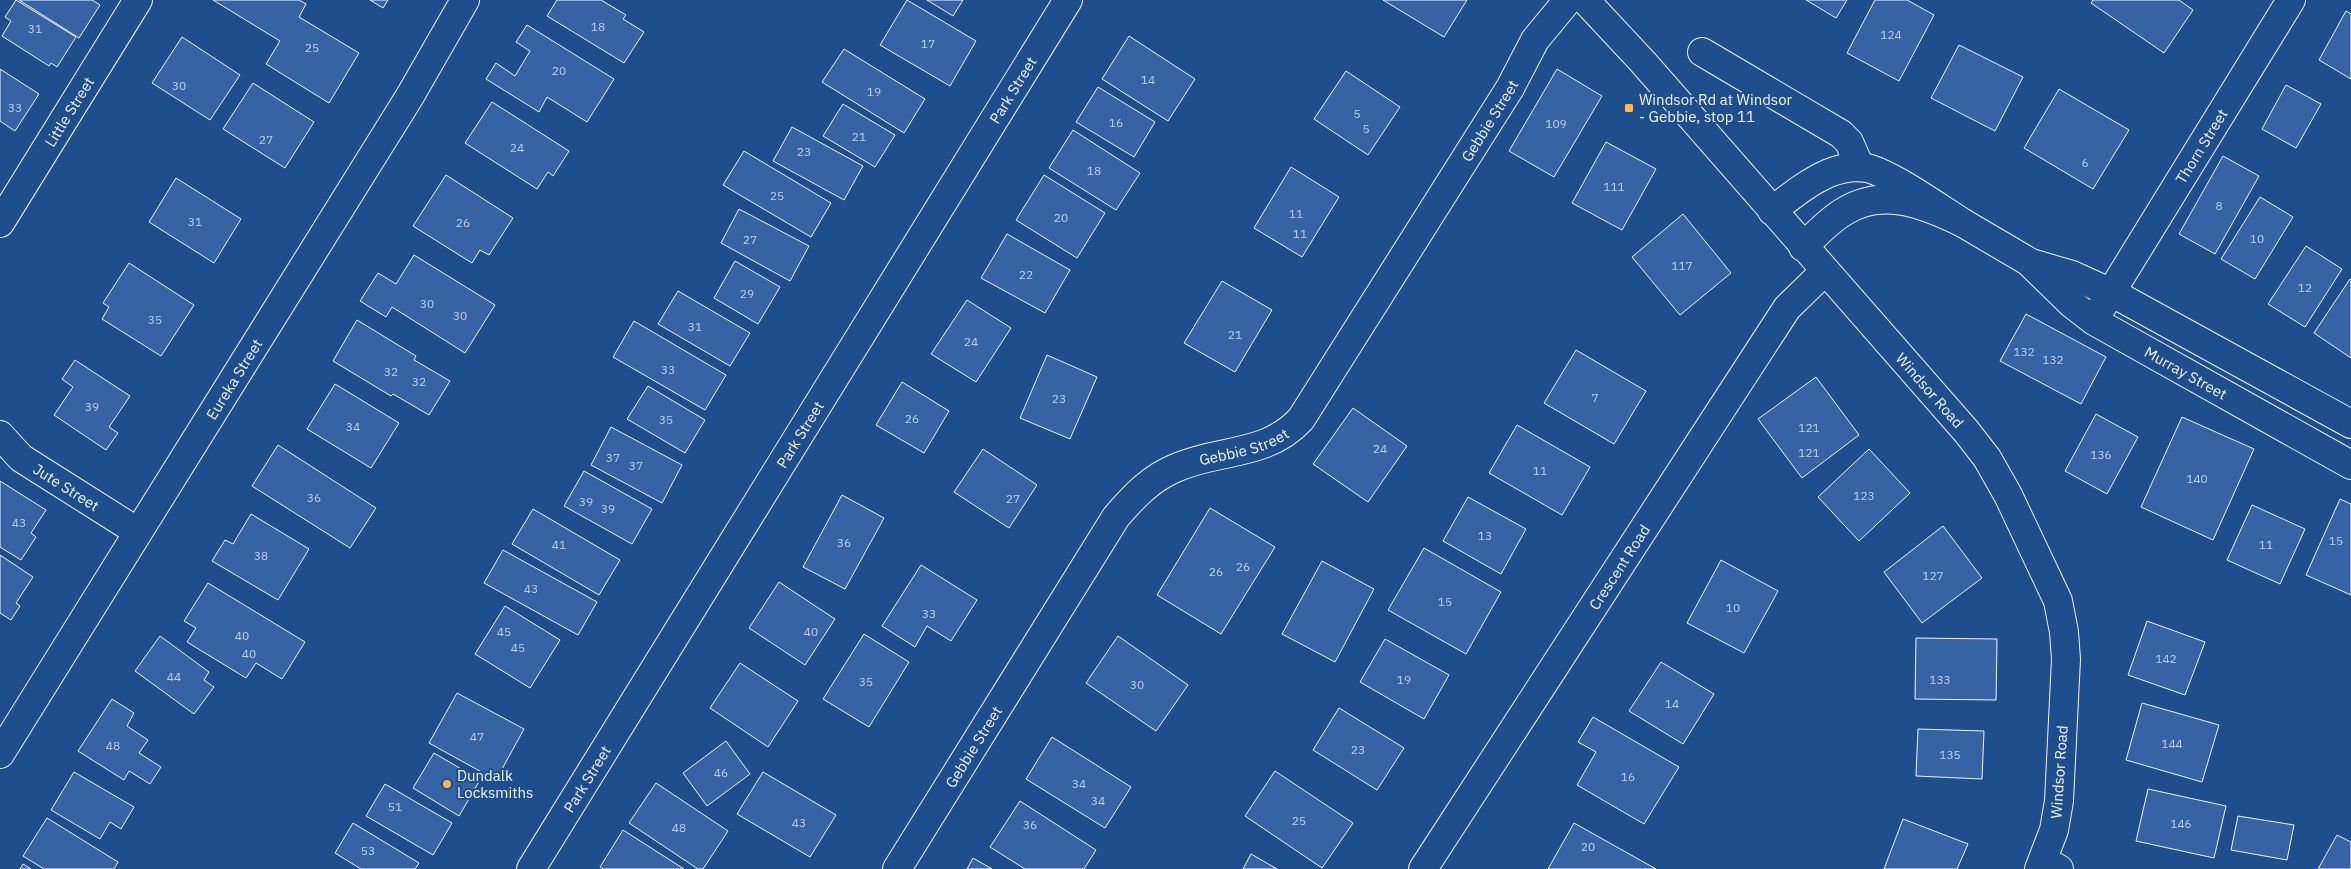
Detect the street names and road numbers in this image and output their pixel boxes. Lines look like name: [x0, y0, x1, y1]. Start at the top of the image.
street label: Park Street: [985, 53, 1040, 127]
street label: Little Street: [40, 73, 98, 150]
street label: Gebbie Street: [1457, 77, 1522, 165]
street label: Thorn Street: [2171, 105, 2231, 187]
street label: Eureka Street: [201, 335, 266, 423]
street label: Murray Street: [2141, 342, 2231, 403]
street label: Windsor Road: [1892, 349, 1968, 432]
street label: Park Street: [772, 397, 827, 471]
street label: Gebbie Street: [1197, 424, 1292, 469]
street label: Jute Street: [30, 459, 103, 515]
street label: Crescent Road: [1584, 521, 1654, 613]
street label: Gebbie Street: [940, 702, 1006, 791]
street label: Windsor Road: [2046, 725, 2072, 819]
street label: Park Street: [559, 742, 615, 816]

